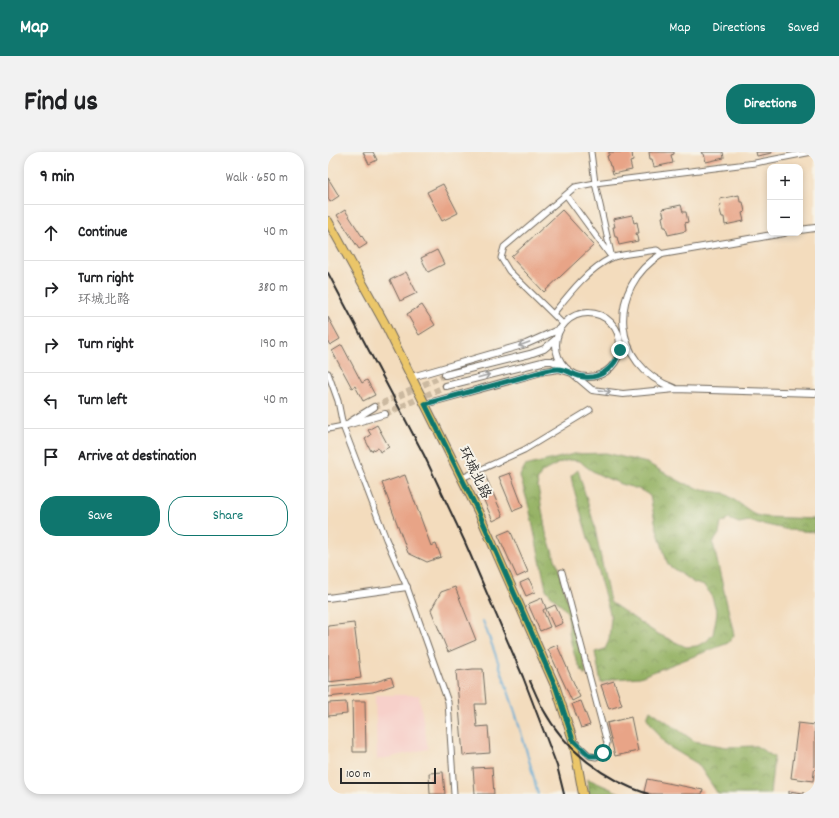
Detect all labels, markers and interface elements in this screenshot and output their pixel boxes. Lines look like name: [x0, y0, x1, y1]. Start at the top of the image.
text: Map: [20, 15, 49, 42]
text: Map: [669, 18, 691, 38]
text: Directions: [713, 18, 766, 38]
text: Saved: [788, 18, 819, 38]
text: Find us: [24, 84, 98, 124]
button: Directions: [726, 84, 815, 124]
map controls: [767, 164, 803, 236]
button: +: [767, 164, 803, 200]
text: 9 min: [40, 166, 74, 190]
text: Walk · 650 m: [226, 169, 288, 188]
button: −: [767, 200, 803, 236]
icon: ahead: [40, 222, 62, 244]
text: Continue: [78, 222, 127, 244]
text: 40 m: [264, 223, 288, 242]
text: Turn right: [78, 268, 134, 290]
icon: right: [40, 278, 62, 300]
text: 380 m: [258, 279, 288, 298]
text: 环城北路: [78, 291, 130, 310]
icon: right: [40, 334, 62, 356]
text: Turn right: [78, 334, 134, 356]
text: 190 m: [260, 335, 288, 354]
one-way arrow: [518, 341, 531, 348]
route end: [611, 341, 629, 359]
one-way arrow: [477, 372, 490, 379]
one-way arrow: [598, 387, 611, 395]
icon: left: [40, 390, 62, 412]
text: Turn left: [78, 390, 127, 412]
text: 40 m: [264, 391, 288, 410]
street label: 环城北路: [453, 443, 495, 503]
icon: arrive: [40, 446, 62, 468]
text: Arrive at destination: [78, 446, 196, 468]
button: Save: [40, 496, 160, 536]
button: Share: [168, 496, 288, 536]
route start: [594, 744, 612, 762]
scale bar: [340, 766, 436, 785]
text: 100 m: [346, 767, 370, 783]

